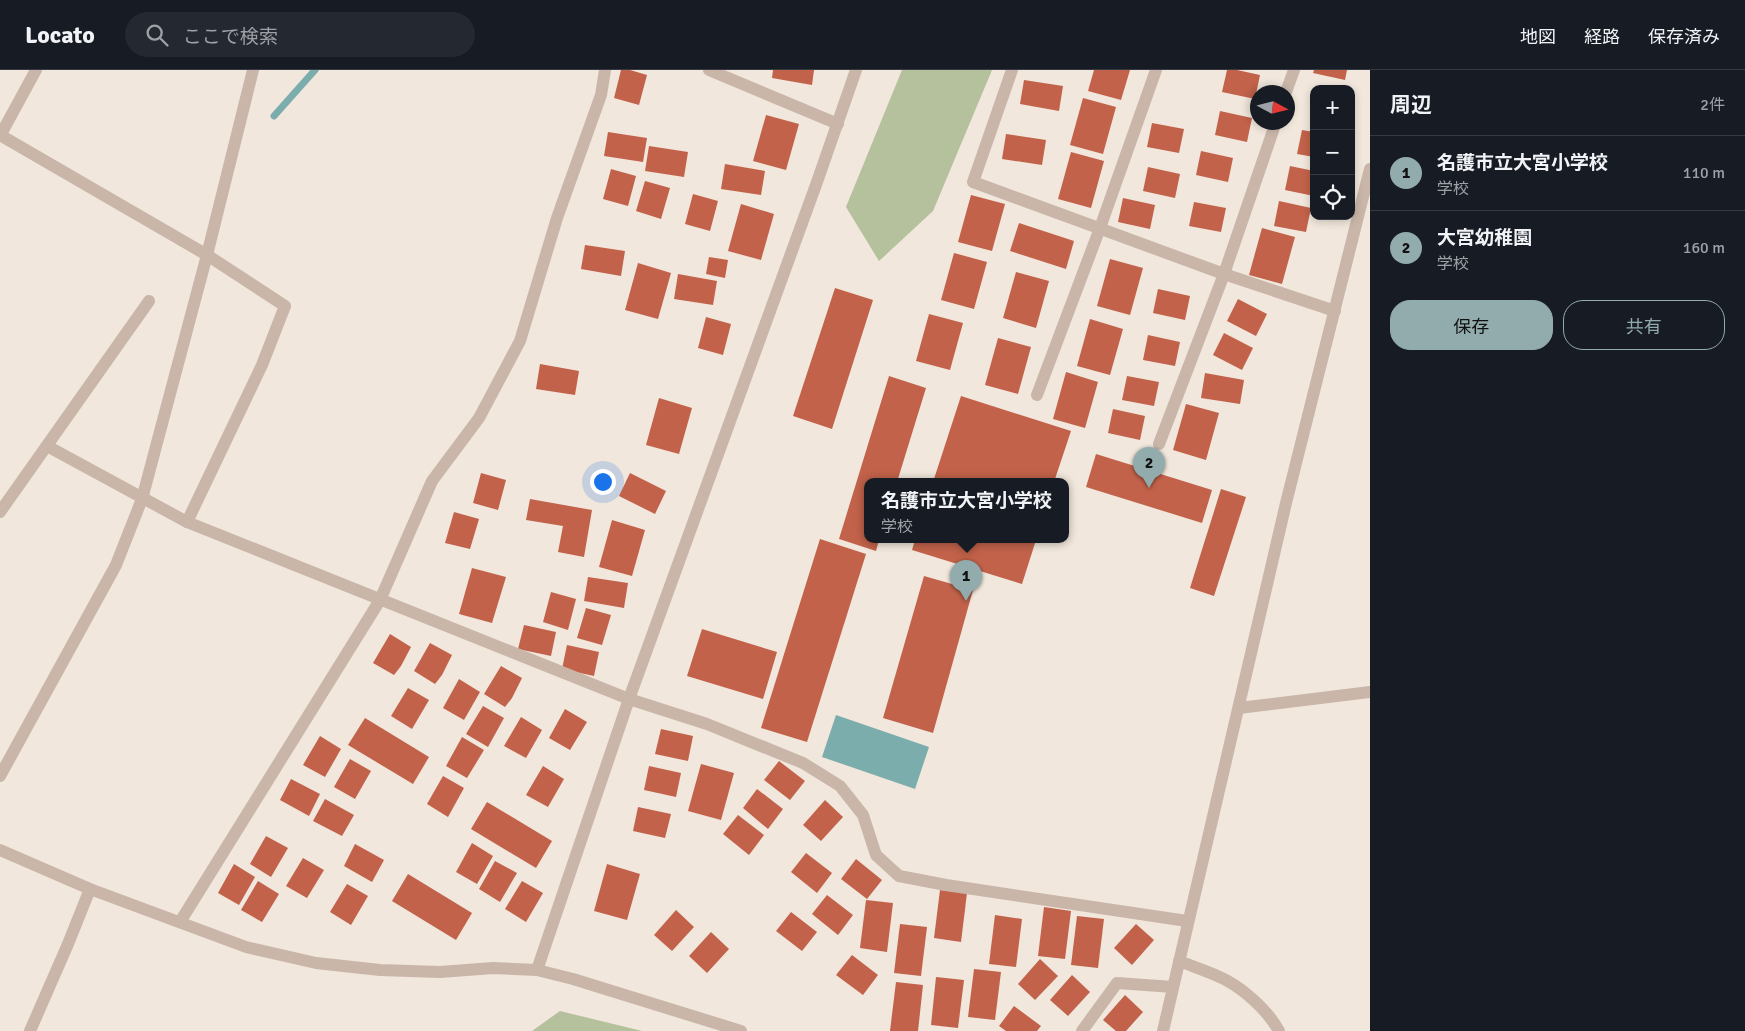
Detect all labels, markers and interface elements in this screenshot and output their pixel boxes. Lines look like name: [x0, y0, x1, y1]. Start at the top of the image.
search box: [125, 12, 475, 57]
text: Locato: [25, 20, 95, 50]
icon: search: [143, 21, 171, 49]
text: ここで検索: [183, 25, 278, 49]
text: 地図: [1520, 26, 1556, 48]
text: 経路: [1584, 26, 1620, 48]
text: 保存済み: [1648, 26, 1720, 48]
north arrow: [1250, 85, 1295, 130]
map controls: [1310, 85, 1355, 220]
button: +: [1310, 85, 1355, 130]
text: 周辺: [1390, 92, 1432, 118]
text: 2件: [1700, 95, 1725, 115]
button: −: [1310, 130, 1355, 175]
text: 名護市立大宮小学校: [1437, 151, 1608, 175]
text: 1: [1402, 163, 1410, 183]
text: 110 m: [1683, 163, 1725, 183]
button: locate: [1310, 175, 1355, 220]
text: 学校: [1437, 179, 1469, 199]
text: 大宮幼稚園: [1437, 226, 1532, 250]
text: 2: [1402, 238, 1410, 258]
text: 160 m: [1683, 238, 1725, 258]
text: 学校: [1437, 254, 1469, 274]
button: 保存: [1390, 300, 1553, 350]
button: 共有: [1563, 300, 1725, 350]
pin: 2: [1133, 447, 1165, 488]
your location: [590, 469, 616, 495]
popup: [864, 478, 1069, 543]
text: 名護市立大宮小学校: [881, 489, 1052, 513]
text: 学校: [881, 517, 913, 537]
pin: 1: [950, 560, 982, 601]

